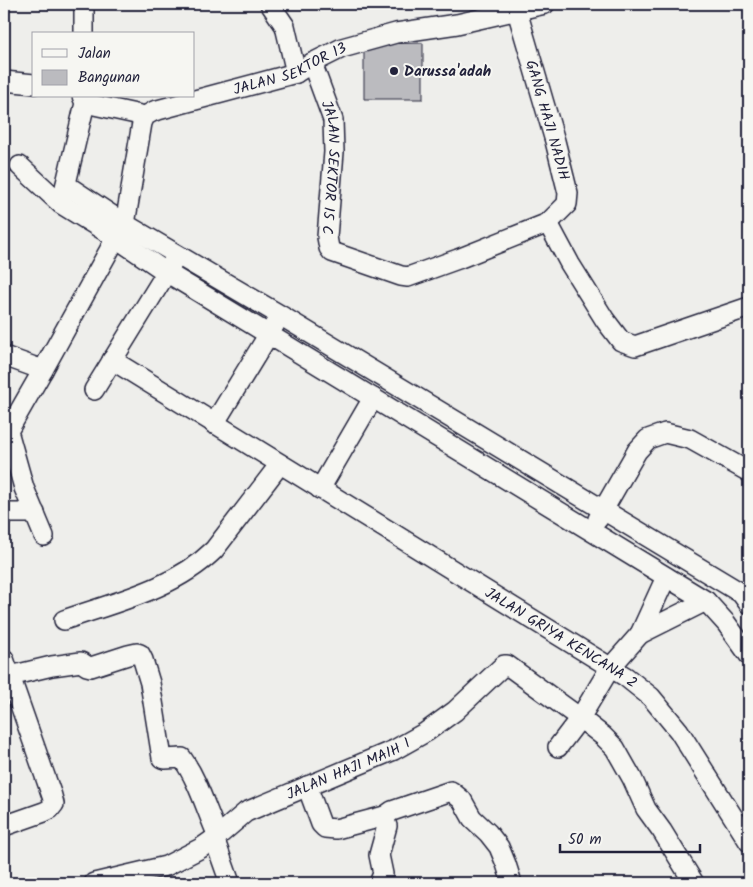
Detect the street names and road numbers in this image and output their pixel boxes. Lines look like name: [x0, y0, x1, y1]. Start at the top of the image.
street label: JALAN SEKTOR 13: [231, 36, 351, 102]
street label: GANG HAJI NADIH: [518, 57, 576, 183]
street label: JALAN SEKTOR 15 C: [314, 97, 345, 235]
street label: JALAN GRIYA KENCANA 2: [480, 582, 642, 695]
street label: JALAN HAJI MAIH I: [283, 732, 415, 807]

